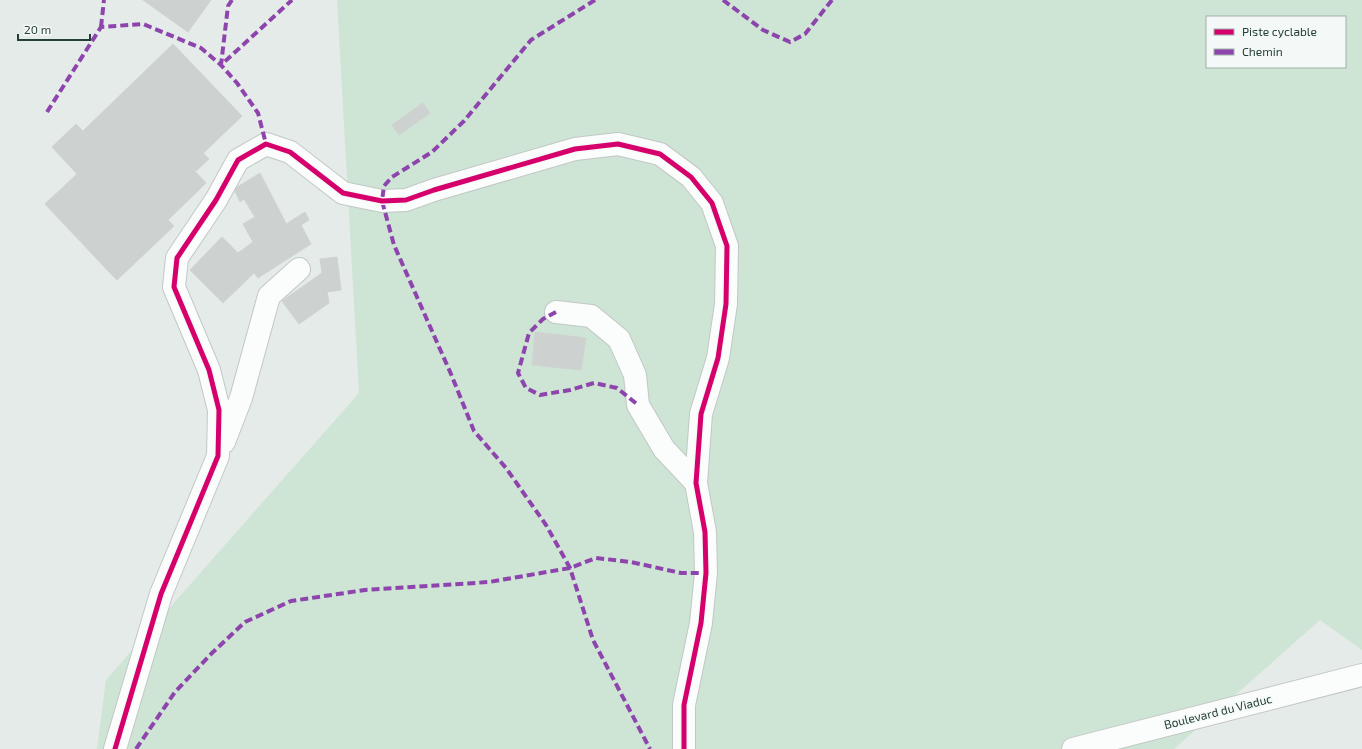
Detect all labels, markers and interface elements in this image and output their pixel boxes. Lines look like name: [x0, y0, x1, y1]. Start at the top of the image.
scale bar: [18, 16, 90, 42]
legend: [1206, 16, 1346, 68]
text: 20 m: [24, 22, 51, 36]
text: Piste cyclable: [1242, 24, 1317, 38]
text: Chemin: [1242, 44, 1283, 58]
street label: Boulevard du Viaduc: [1162, 691, 1273, 731]

